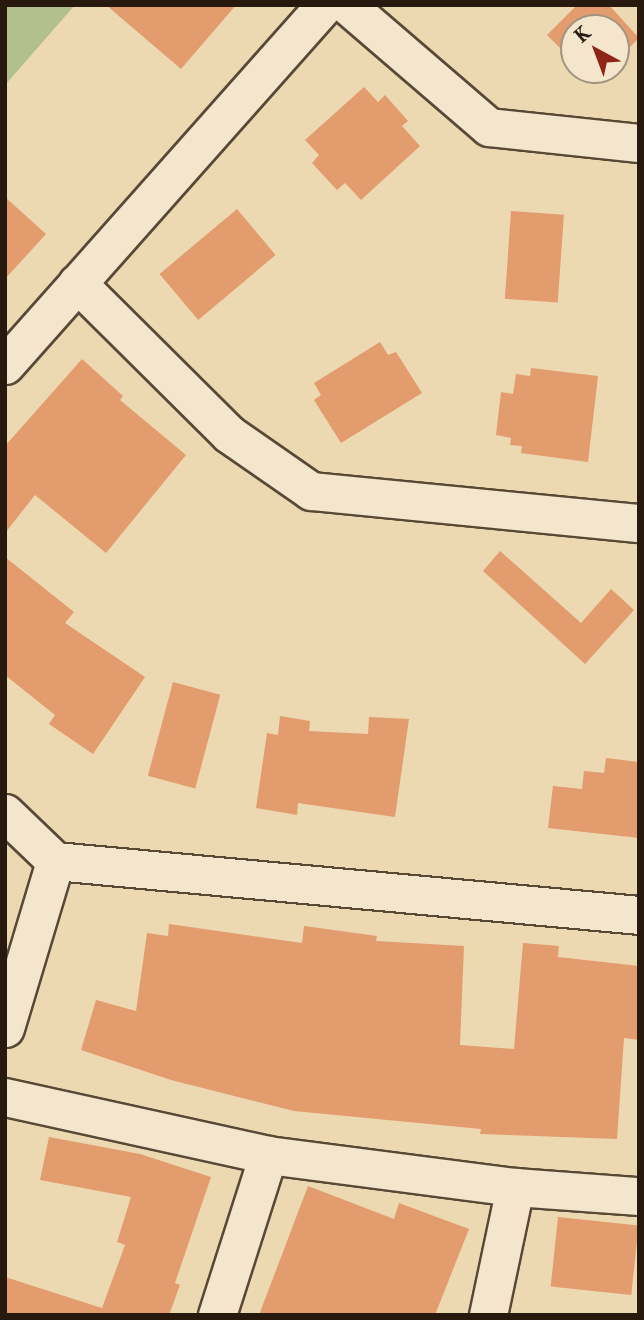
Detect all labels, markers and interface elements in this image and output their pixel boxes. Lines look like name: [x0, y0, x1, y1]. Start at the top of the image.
north arrow: [560, 14, 630, 84]
text: K: [570, 21, 595, 48]

